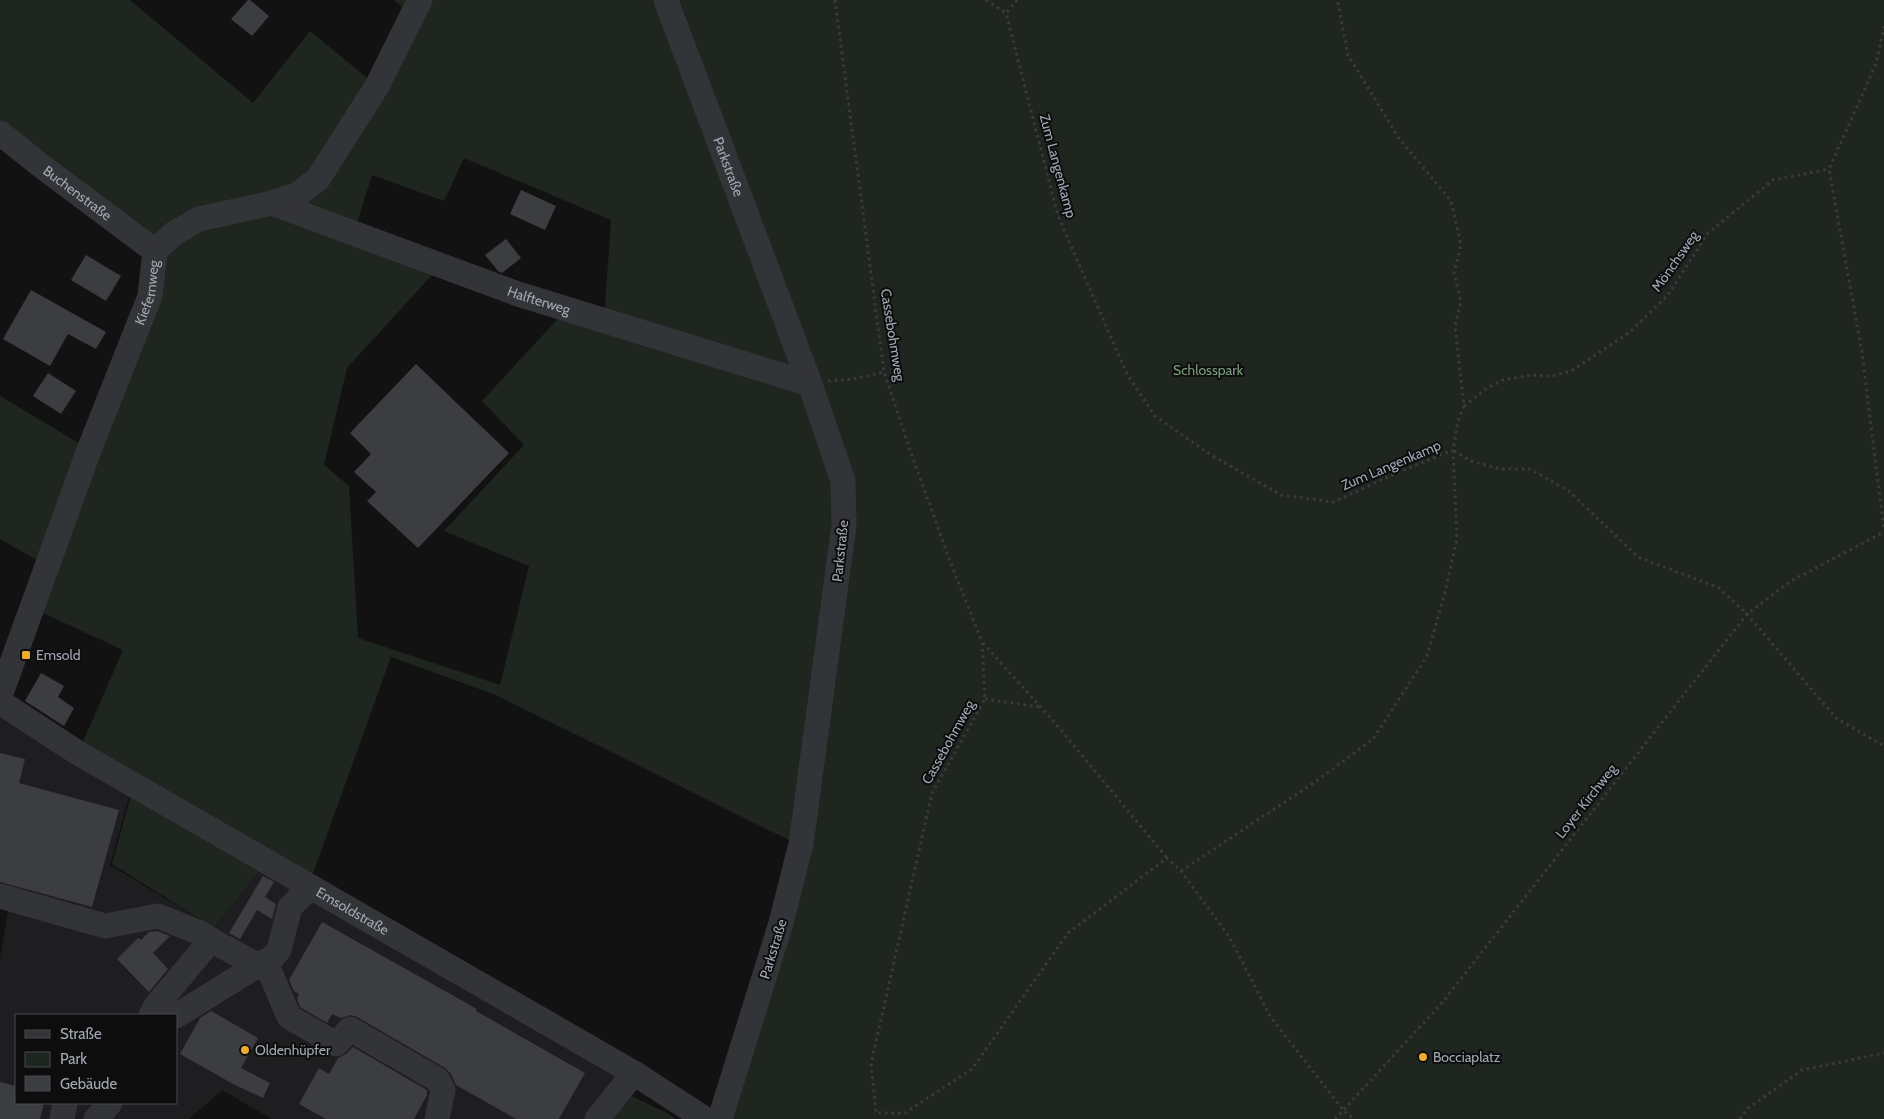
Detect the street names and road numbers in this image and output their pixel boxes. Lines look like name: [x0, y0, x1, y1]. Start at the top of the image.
street label: Zum Langenkamp: [1036, 112, 1081, 220]
street label: Parkstraße: [709, 134, 748, 199]
street label: Buchenstraße: [39, 161, 115, 225]
street label: Mönchsweg: [1647, 226, 1703, 295]
street label: Kiefernweg: [130, 258, 163, 328]
street label: Halfterweg: [505, 282, 573, 319]
street label: Cassebohmweg: [877, 287, 909, 384]
street label: Zum Langenkamp: [1338, 436, 1444, 494]
street label: Parkstraße: [828, 519, 852, 583]
street label: Cassebohmweg: [917, 696, 979, 787]
street label: Loyer Kirchweg: [1551, 759, 1621, 842]
street label: Emsoldstraße: [313, 883, 392, 939]
street label: Parkstraße: [755, 917, 791, 981]

